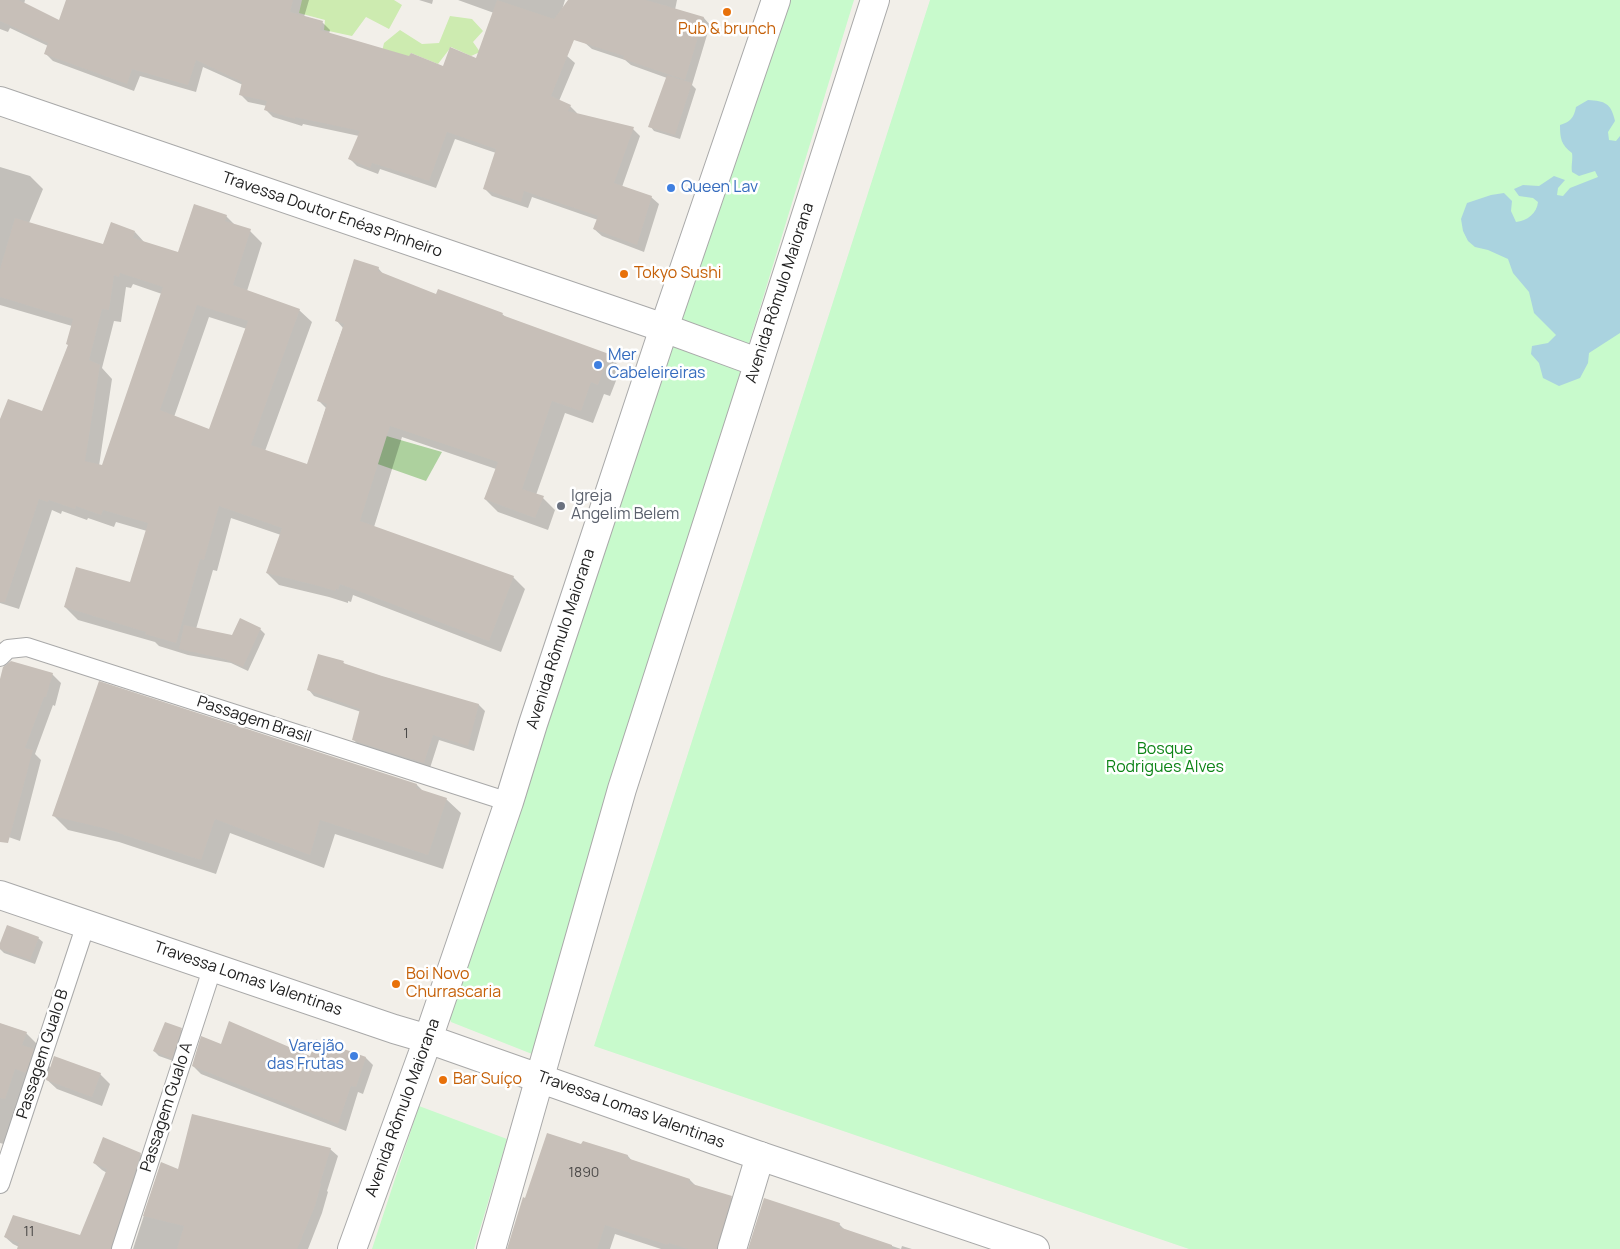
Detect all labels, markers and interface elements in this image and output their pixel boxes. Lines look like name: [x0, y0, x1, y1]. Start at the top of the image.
marker: Pub & brunch: [721, 6, 733, 18]
place label: Pub & brunch: [678, 20, 776, 40]
street label: Travessa Doutor Enéas Pinheiro: [219, 168, 445, 262]
place label: Queen Lav: [681, 178, 758, 198]
marker: Queen Lav: [665, 182, 677, 194]
street label: Avenida Rômulo Maiorana: [742, 200, 818, 386]
place label: Tokyo Sushi: [634, 264, 721, 284]
marker: Tokyo Sushi: [618, 268, 630, 280]
place label: Mer Cabeleireiras: [608, 346, 705, 384]
marker: Mer Cabeleireiras: [592, 359, 604, 371]
place label: Igreja Angelim Belem: [571, 487, 679, 525]
marker: Igreja Angelim Belem: [555, 500, 567, 512]
street label: Avenida Rômulo Maiorana: [523, 546, 599, 732]
street label: Passagem Brasil: [194, 692, 314, 748]
house number: 1: [403, 726, 409, 742]
park label: Bosque Rodrigues Alves: [1106, 740, 1224, 778]
street label: Travessa Lomas Valentinas: [151, 938, 345, 1020]
place label: Boi Novo Churrascaria: [406, 965, 501, 1003]
marker: Boi Novo Churrascaria: [390, 978, 402, 990]
street label: Passagem Gualo B: [13, 987, 73, 1121]
street label: Avenida Rômulo Maiorana: [362, 1016, 444, 1200]
place label: Varejão das Frutas: [267, 1037, 344, 1075]
street label: Passagem Gualo A: [137, 1040, 197, 1174]
marker: Varejão das Frutas: [348, 1050, 360, 1062]
street label: Travessa Lomas Valentinas: [535, 1067, 727, 1153]
place label: Bar Suíço: [453, 1070, 522, 1090]
marker: Bar Suíço: [437, 1074, 449, 1086]
house number: 1890: [569, 1165, 599, 1181]
house number: 11: [24, 1224, 34, 1240]

